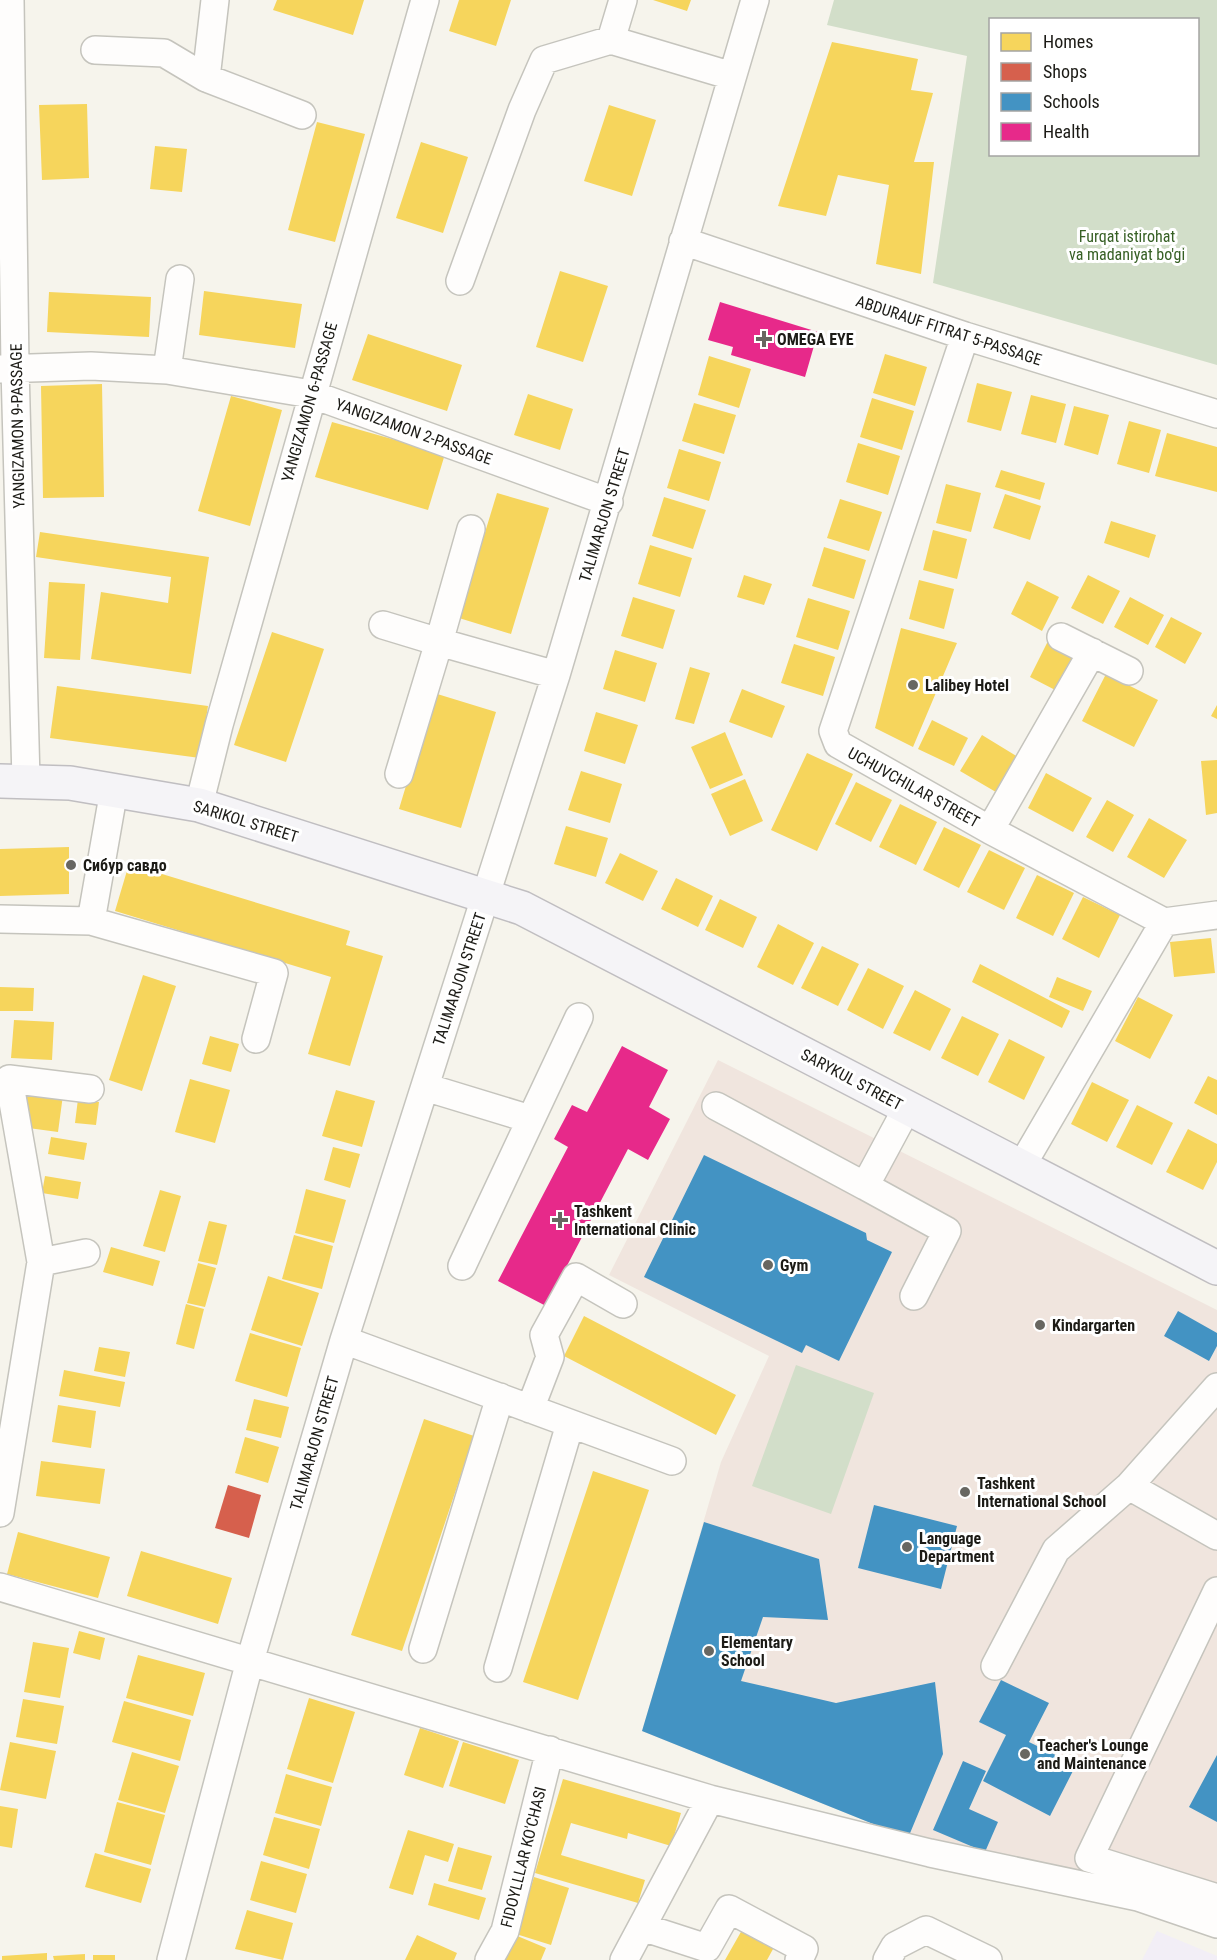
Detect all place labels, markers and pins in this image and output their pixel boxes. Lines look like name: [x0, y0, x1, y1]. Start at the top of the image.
marker: OMEGA EYE: [755, 330, 773, 348]
place label: OMEGA EYE: [777, 330, 854, 349]
place label: Lalibey Hotel: [925, 676, 1009, 695]
marker: Lalibey Hotel: [906, 678, 920, 692]
place label: Сибур савдо: [83, 856, 167, 875]
marker: Сибур савдо: [64, 858, 78, 872]
place label: Tashkent International Clinic: [574, 1202, 696, 1239]
marker: Tashkent International Clinic: [551, 1211, 569, 1229]
place label: Gym: [780, 1256, 808, 1275]
marker: Gym: [761, 1258, 775, 1272]
place label: Kindargarten: [1052, 1316, 1135, 1335]
marker: Kindargarten: [1033, 1318, 1047, 1332]
place label: Tashkent International School: [977, 1474, 1106, 1511]
marker: Tashkent International School: [958, 1485, 972, 1499]
place label: Language Department: [919, 1529, 994, 1566]
marker: Language Department: [900, 1540, 914, 1554]
place label: Elementary School: [721, 1633, 793, 1670]
marker: Elementary School: [702, 1644, 716, 1658]
place label: Teacher's Lounge and Maintenance: [1037, 1736, 1149, 1773]
marker: Teacher's Lounge and Maintenance: [1018, 1747, 1032, 1761]

